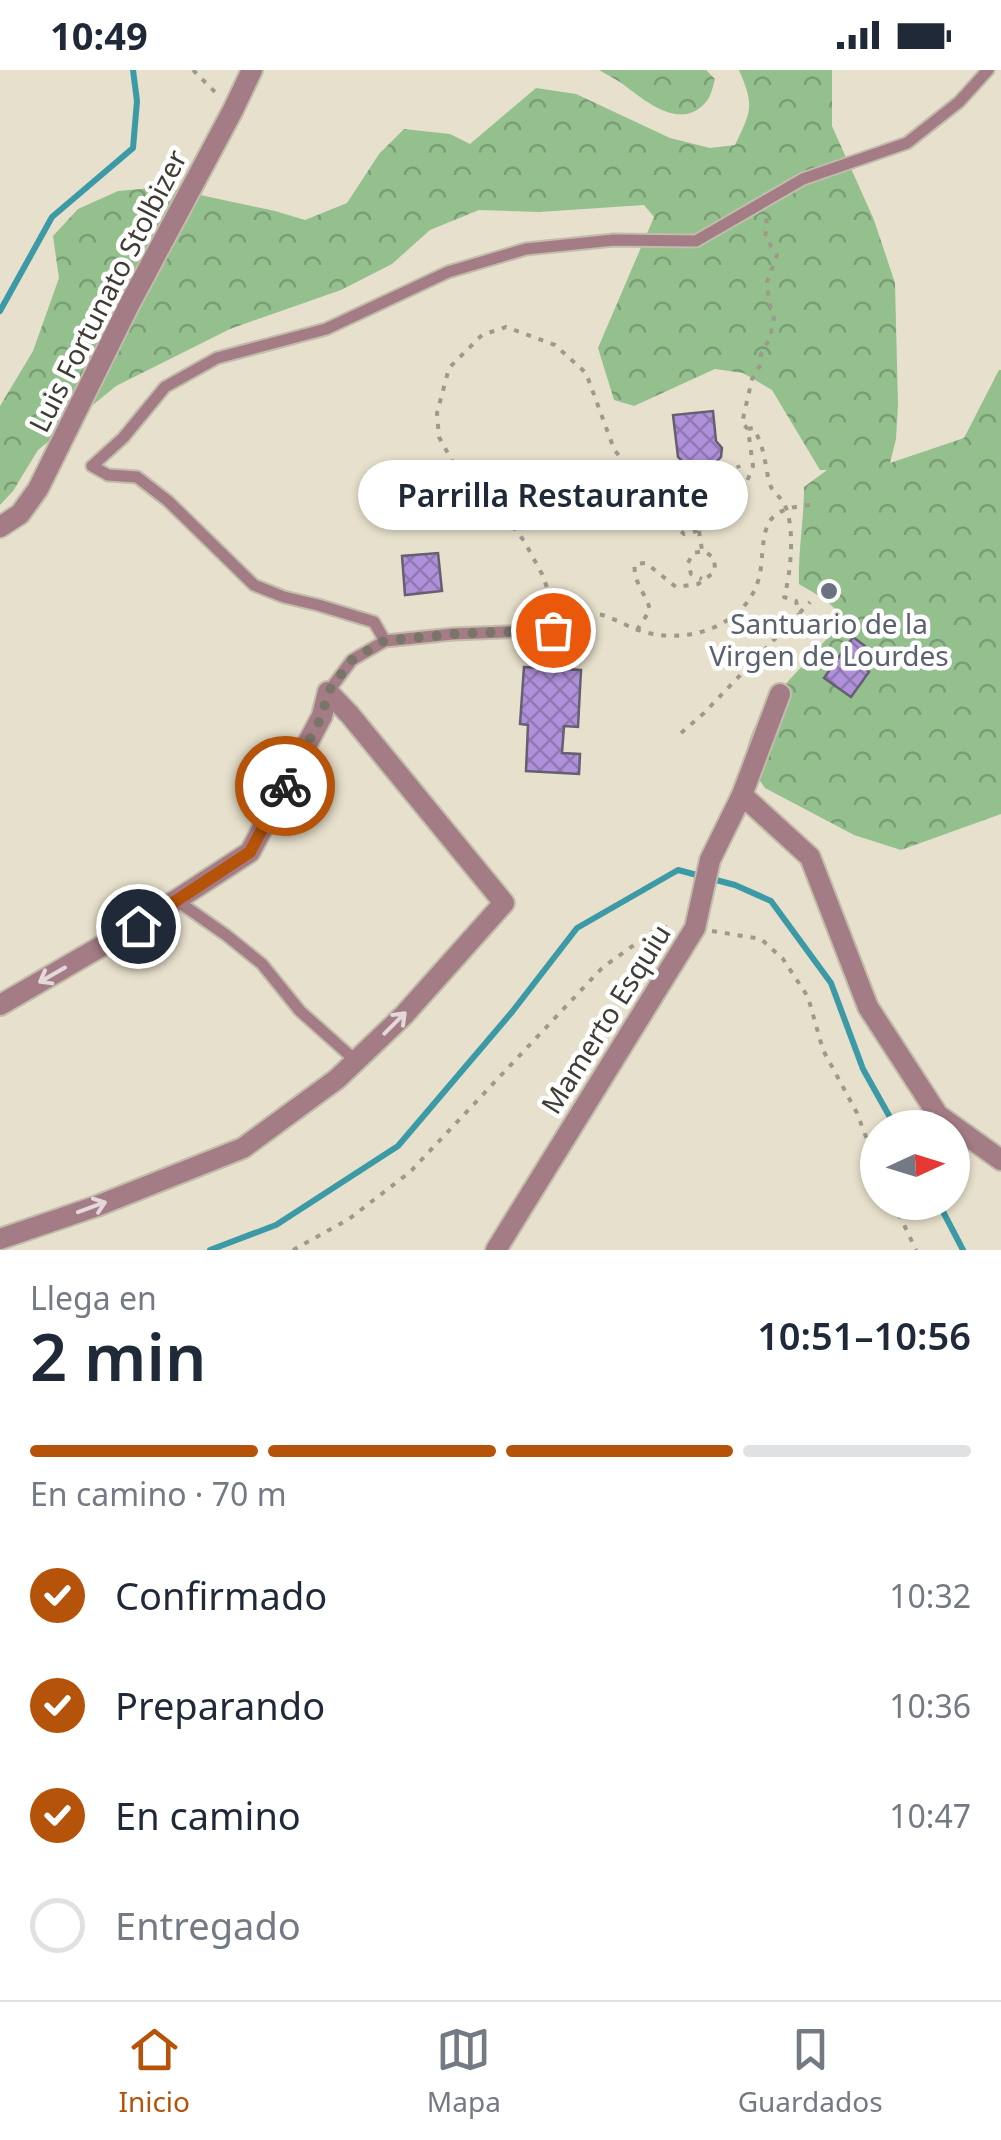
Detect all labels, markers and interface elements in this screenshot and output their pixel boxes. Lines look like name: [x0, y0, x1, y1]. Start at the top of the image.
text: 10:49: [50, 9, 148, 61]
street label: Luis Fortunato Stolbizer: [19, 142, 195, 438]
callout: Parrilla Restaurante: [358, 460, 748, 530]
text: Parrilla Restaurante: [397, 473, 709, 516]
marker: Santuario de la Virgen de Lourdes: [818, 580, 840, 602]
pin: [511, 588, 596, 673]
icon: bag: [526, 603, 581, 658]
place label: Santuario de la Virgen de Lourdes: [709, 604, 949, 674]
courier: [235, 736, 335, 836]
icon: bike: [258, 759, 313, 814]
pin: [96, 884, 181, 969]
icon: home: [111, 899, 166, 954]
street label: Mamerto Esquiu: [532, 916, 679, 1121]
one-way arrow: [37, 966, 67, 986]
one-way arrow: [383, 1011, 407, 1035]
north arrow: [860, 1110, 970, 1220]
map controls: [860, 1110, 970, 1220]
one-way arrow: [76, 1197, 107, 1215]
text: Llega en: [30, 1276, 157, 1319]
text: 10:51–10:56: [757, 1309, 971, 1361]
text: 2 min: [30, 1312, 206, 1400]
text: En camino · 70 m: [30, 1472, 287, 1515]
icon: check: [30, 1568, 85, 1623]
text: Confirmado: [115, 1569, 327, 1621]
text: 10:32: [889, 1574, 971, 1617]
icon: check: [30, 1678, 85, 1733]
text: Preparando: [115, 1679, 325, 1731]
text: 10:36: [889, 1684, 971, 1727]
icon: check: [30, 1788, 85, 1843]
text: En camino: [115, 1789, 301, 1841]
text: 10:47: [889, 1794, 971, 1837]
text: Entregado: [115, 1899, 301, 1951]
tab: Inicio: [118, 2022, 190, 2120]
tab: Mapa: [427, 2022, 501, 2120]
tab: Guardados: [738, 2022, 883, 2120]

